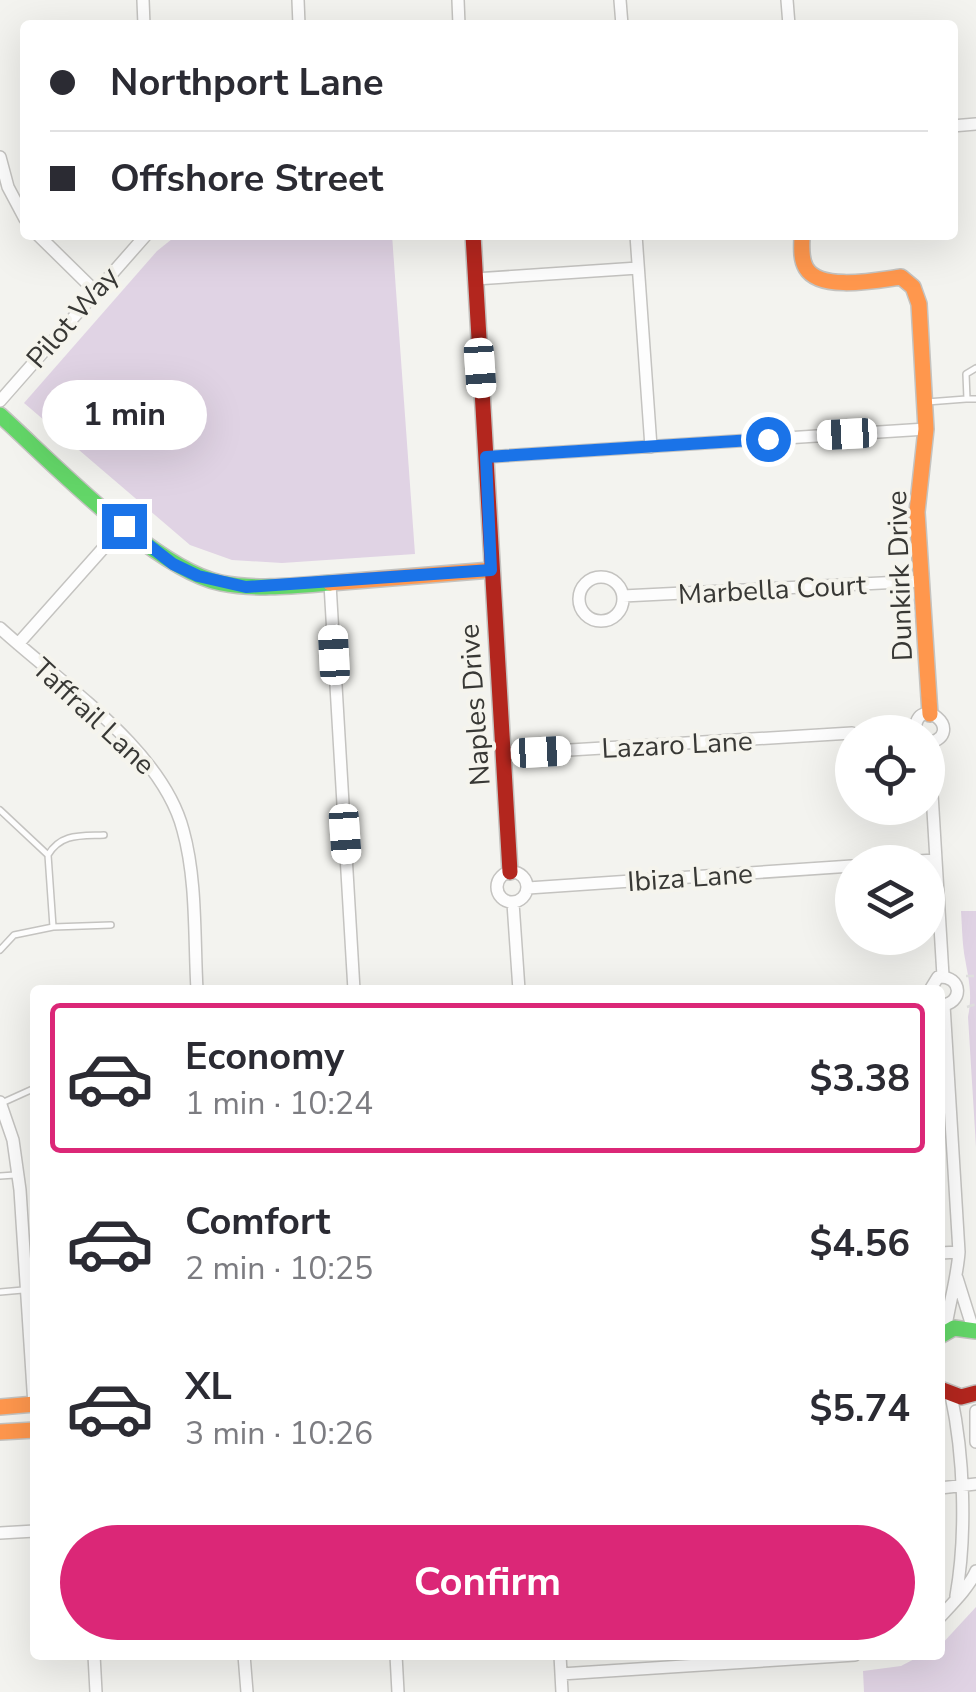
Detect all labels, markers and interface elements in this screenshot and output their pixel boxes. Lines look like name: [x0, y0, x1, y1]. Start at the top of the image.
text: Northport Lane: [110, 57, 384, 108]
text: Offshore Street: [110, 153, 383, 204]
street label: Pilot Way: [18, 258, 128, 377]
car: [463, 337, 497, 399]
callout: 1 min: [42, 381, 206, 451]
text: 1 min: [83, 393, 166, 436]
route start: [746, 417, 791, 462]
car: [816, 417, 878, 451]
street label: Dunkirk Drive: [878, 490, 922, 662]
route end: [102, 504, 147, 549]
street label: Marbella Court: [677, 566, 867, 614]
street label: Naples Drive: [450, 623, 500, 787]
car: [317, 624, 351, 686]
street label: Taffrail Lane: [24, 650, 163, 784]
map controls: [835, 715, 945, 955]
button: locate: [835, 715, 945, 825]
street label: Lazaro Lane: [601, 722, 754, 768]
car: [510, 735, 572, 769]
car: [328, 803, 362, 865]
button: layers: [835, 845, 945, 955]
street label: Ibiza Lane: [626, 855, 754, 901]
text: Economy: [185, 1031, 344, 1082]
icon: car: [65, 1033, 155, 1123]
text: $3.38: [809, 1053, 910, 1104]
text: 1 min · 10:24: [185, 1082, 373, 1125]
text: Comfort: [185, 1196, 330, 1247]
icon: car: [65, 1198, 155, 1288]
text: $4.56: [809, 1218, 910, 1269]
text: 2 min · 10:25: [185, 1247, 373, 1290]
text: XL: [185, 1361, 232, 1412]
icon: car: [65, 1363, 155, 1453]
text: $5.74: [809, 1383, 910, 1434]
text: 3 min · 10:26: [185, 1412, 373, 1455]
button: Confirm: [60, 1525, 915, 1640]

